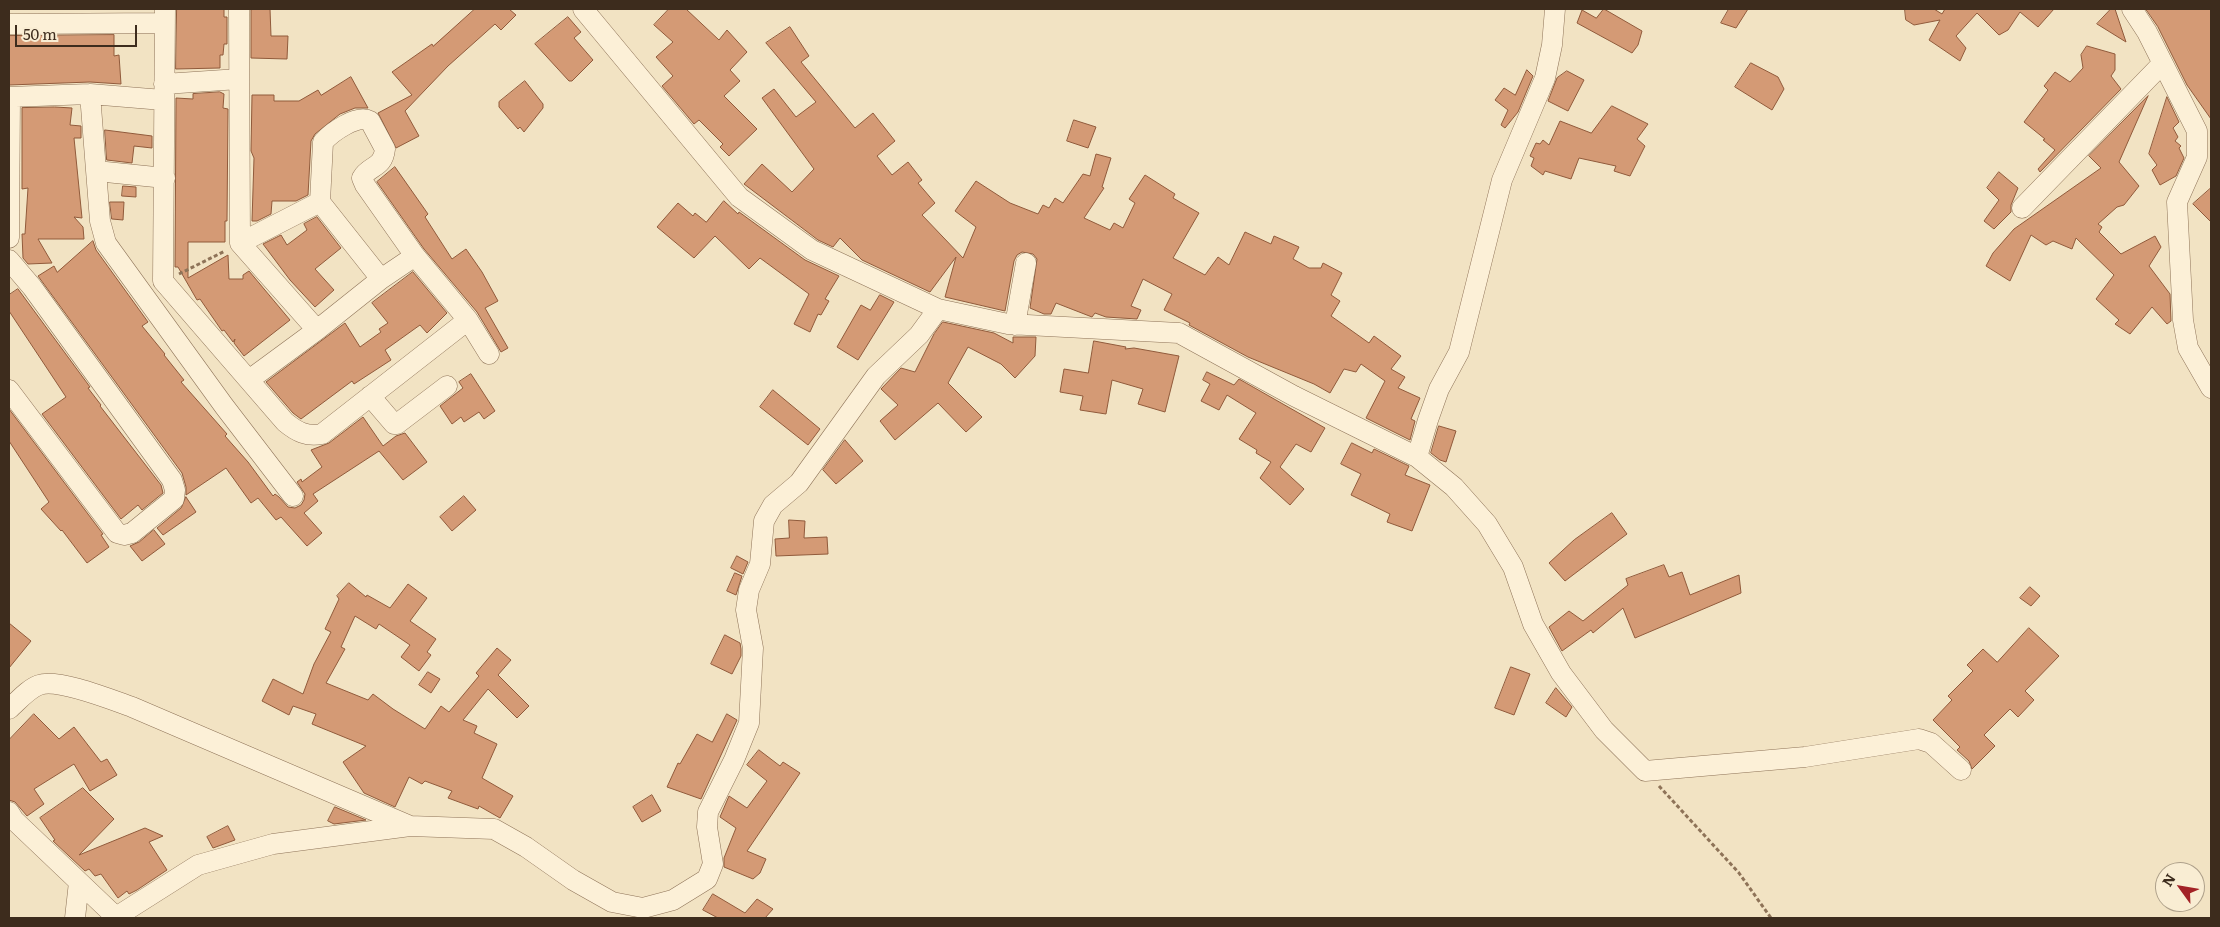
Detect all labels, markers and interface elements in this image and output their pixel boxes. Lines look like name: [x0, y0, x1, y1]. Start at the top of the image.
scale bar: [18, 15, 140, 47]
text: 50 m: [23, 22, 57, 45]
north arrow: [2155, 862, 2205, 912]
text: N: [2157, 869, 2180, 890]

